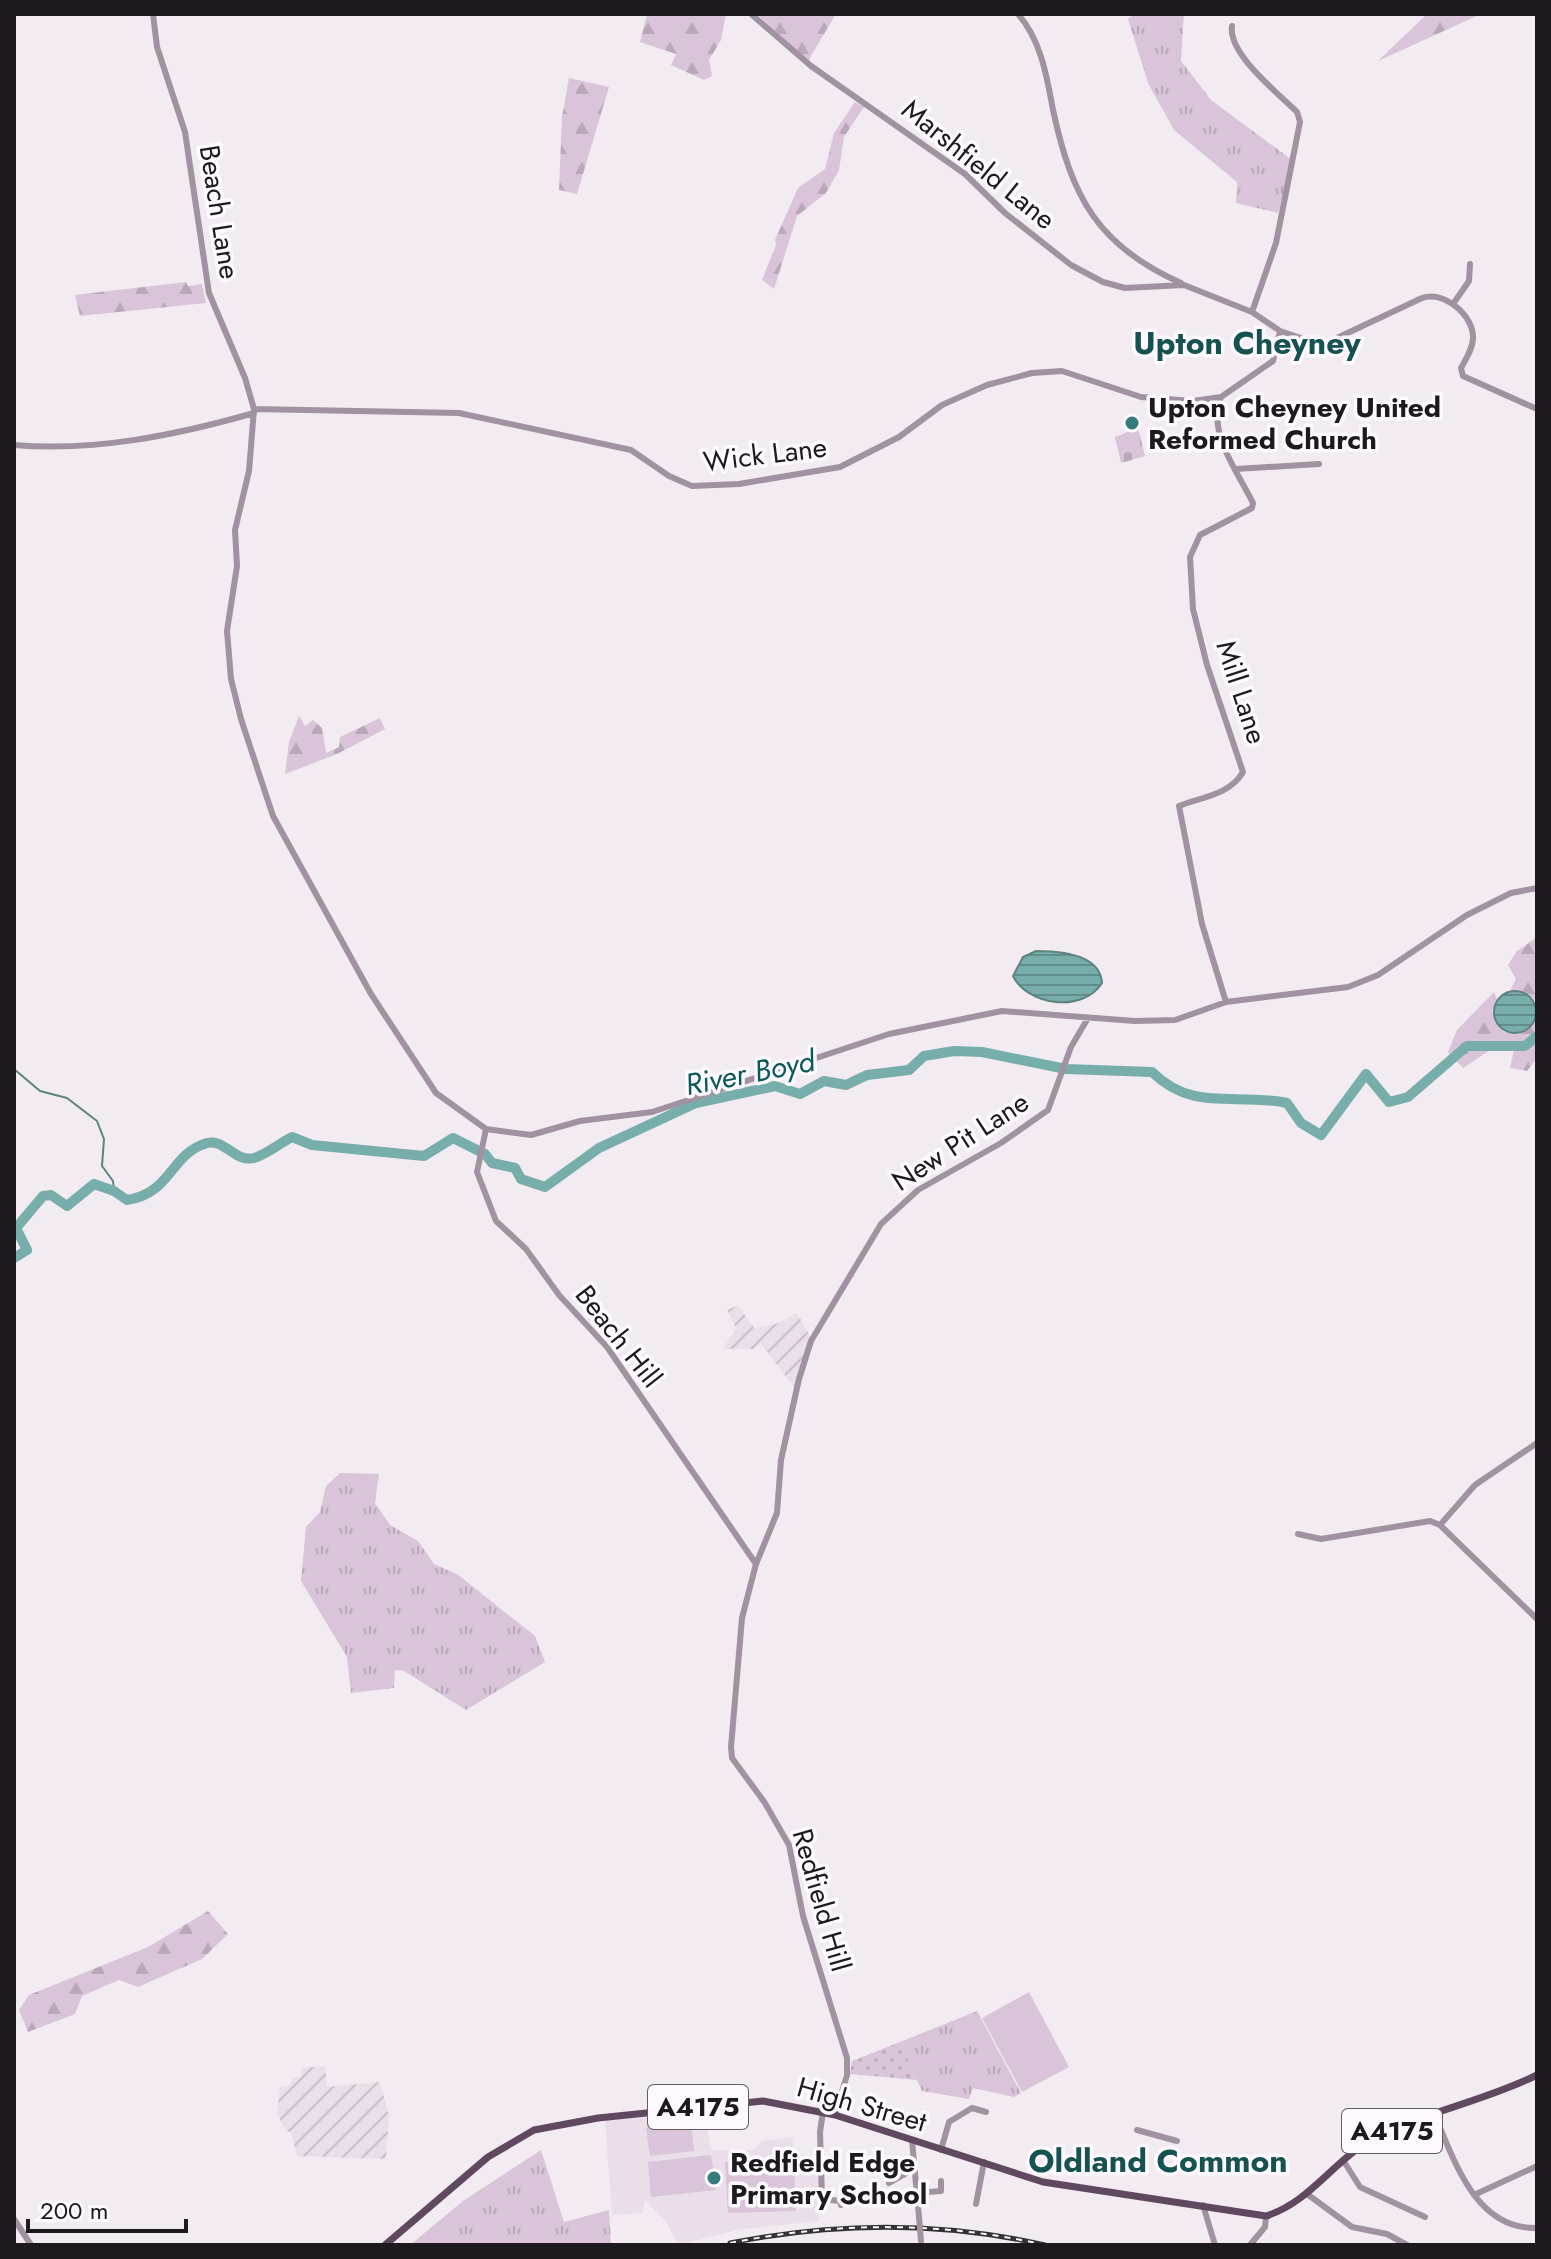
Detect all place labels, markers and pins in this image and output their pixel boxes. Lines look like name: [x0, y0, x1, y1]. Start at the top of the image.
place label: Upton Cheyney United Reformed Church: [1148, 387, 1441, 460]
marker: Upton Cheyney United Reformed Church: [1123, 414, 1141, 432]
place label: Redfield Edge Primary School: [730, 2142, 927, 2215]
marker: Redfield Edge Primary School: [705, 2169, 723, 2187]

